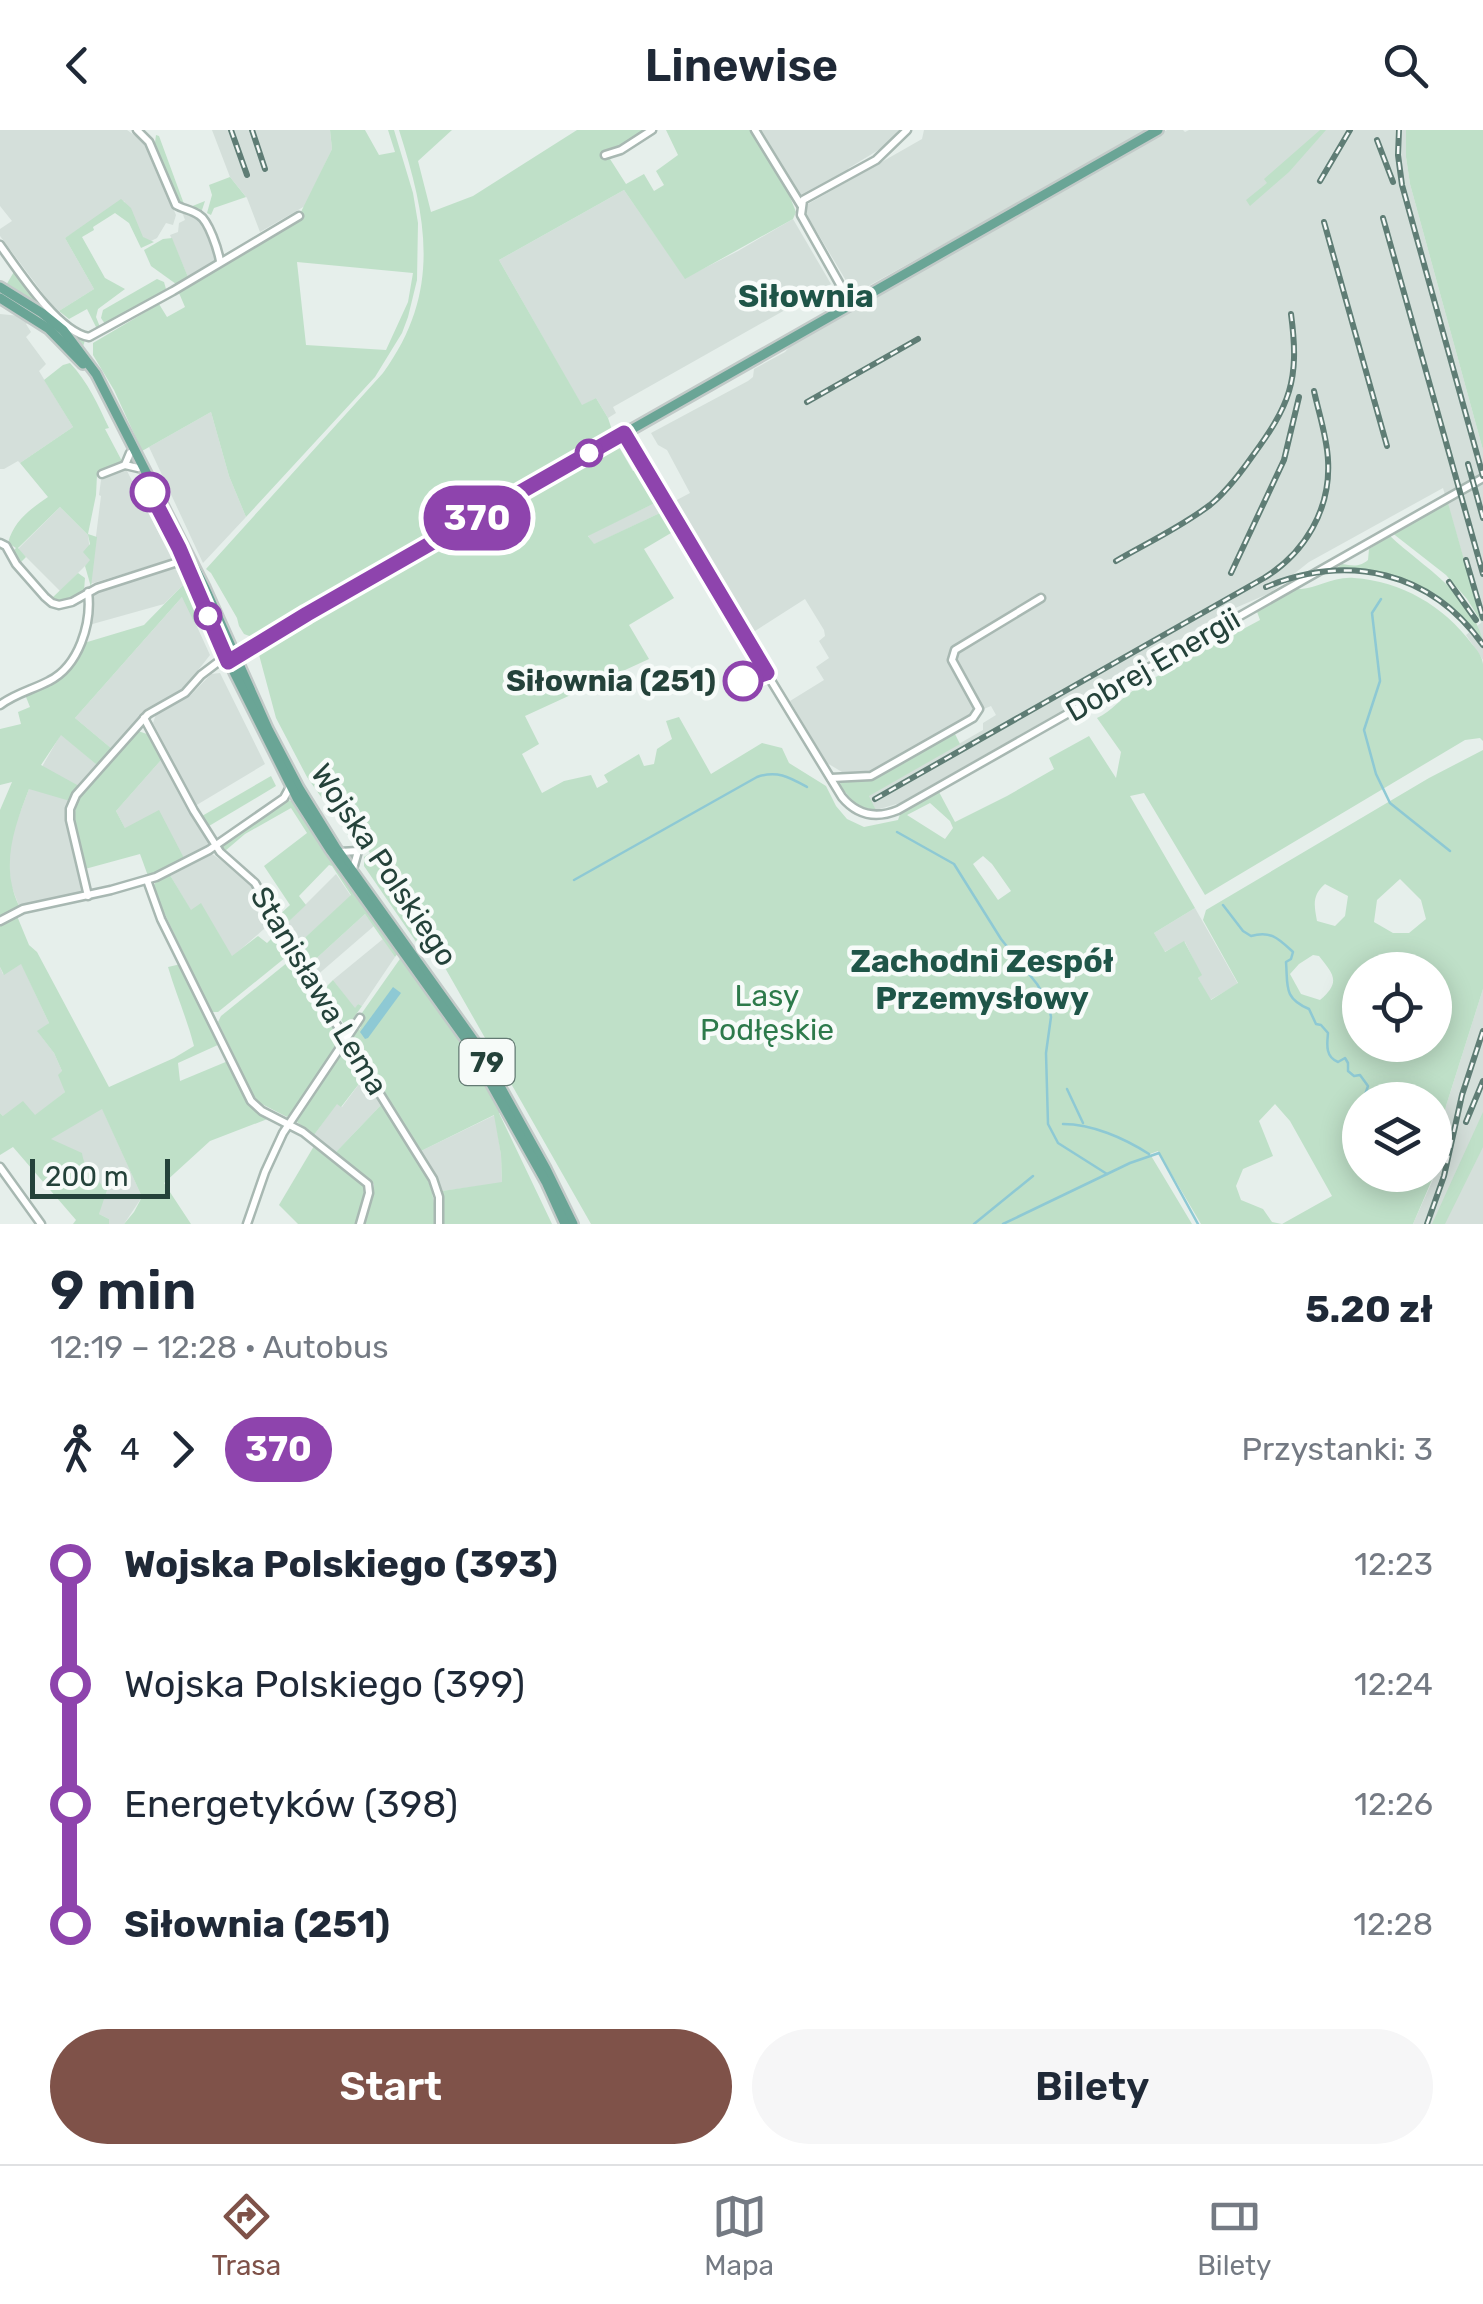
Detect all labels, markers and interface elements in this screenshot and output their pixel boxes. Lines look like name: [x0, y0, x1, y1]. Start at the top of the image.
icon: back: [50, 38, 105, 93]
icon: search: [1378, 38, 1433, 93]
text: Linewise: [645, 39, 838, 92]
district label: Siłownia: [738, 277, 874, 315]
unlabelled marker: [576, 440, 602, 466]
unlabelled marker: [131, 473, 169, 511]
line badge: 370: [420, 486, 534, 550]
text: 370: [444, 497, 510, 539]
street label: Dobrej Energii: [1059, 601, 1247, 729]
unlabelled marker: [195, 603, 221, 629]
marker: Siłownia (251): [724, 662, 762, 700]
place label: Siłownia (251): [506, 663, 716, 699]
street label: Wojska Polskiego: [303, 757, 465, 973]
street label: Stanisława Lema: [243, 880, 395, 1102]
district label: Zachodni Zespół Przemysłowy: [850, 942, 1114, 1017]
map controls: [1342, 952, 1452, 1192]
button: locate: [1342, 952, 1452, 1062]
park label: Lasy Podłęskie: [700, 978, 834, 1048]
road number: 79: [460, 1039, 514, 1085]
button: layers: [1342, 1082, 1452, 1192]
scale bar: [30, 1154, 170, 1198]
text: 200 m: [45, 1160, 129, 1193]
text: 9 min: [50, 1258, 197, 1323]
text: 5.20 zł: [1305, 1286, 1433, 1332]
text: 12:19 – 12:28 · Autobus: [50, 1328, 389, 1366]
icon: walk: [50, 1422, 105, 1477]
icon: forward: [155, 1422, 210, 1477]
text: 370: [245, 1428, 312, 1470]
text: 4: [120, 1430, 140, 1468]
text: Przystanki: 3: [1242, 1430, 1433, 1468]
text: Wojska Polskiego (393): [124, 1541, 558, 1587]
text: 12:23: [1354, 1545, 1433, 1583]
text: Wojska Polskiego (399): [124, 1661, 525, 1707]
text: 12:24: [1354, 1665, 1433, 1703]
text: Energetyków (398): [124, 1781, 458, 1827]
text: 12:26: [1354, 1785, 1433, 1823]
text: Siłownia (251): [124, 1901, 390, 1947]
text: 12:28: [1353, 1905, 1433, 1943]
button: Start: [50, 2029, 732, 2144]
button: Bilety: [752, 2029, 1433, 2144]
tab: Trasa: [212, 2189, 281, 2282]
tab: Mapa: [704, 2189, 774, 2282]
tab: Bilety: [1197, 2189, 1271, 2282]

